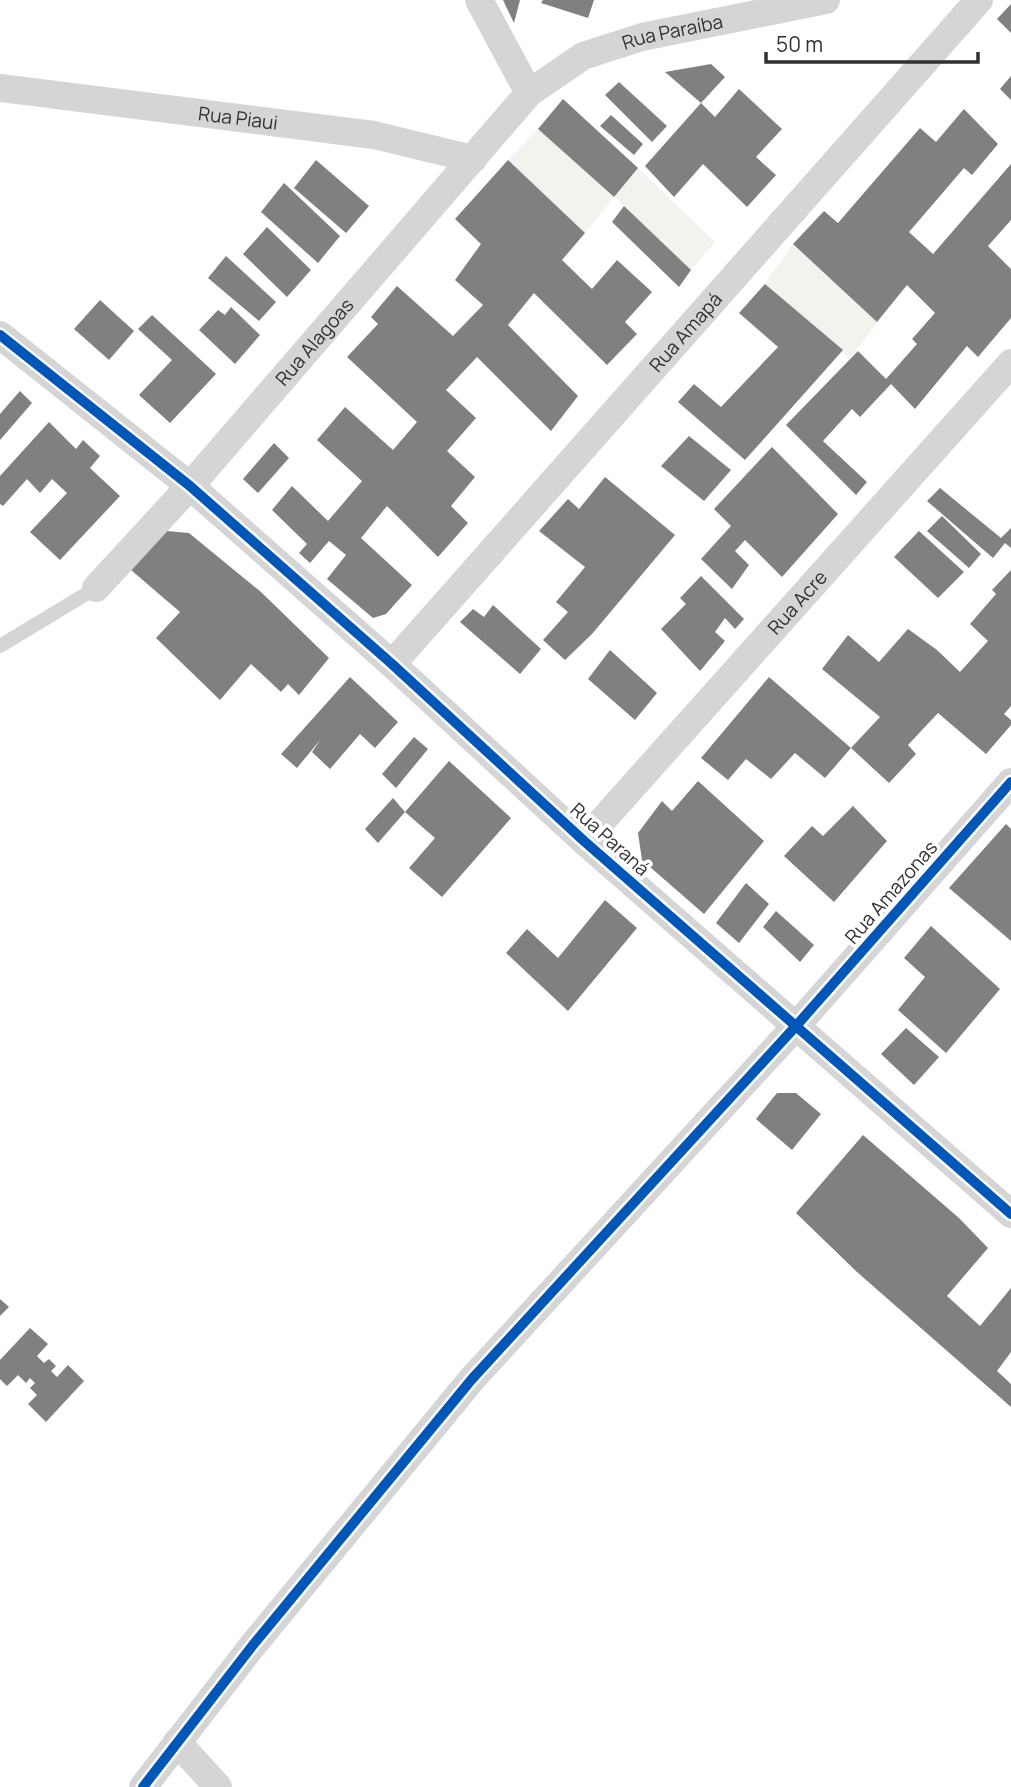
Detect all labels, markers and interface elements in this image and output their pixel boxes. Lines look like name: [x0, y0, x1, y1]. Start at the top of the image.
street label: Rua Paraíba: [619, 8, 725, 56]
scale bar: [766, 21, 978, 65]
text: 50 m: [776, 30, 823, 58]
street label: Rua Piaui: [197, 100, 279, 136]
street label: Rua Amapá: [643, 287, 728, 377]
street label: Rua Alagoas: [269, 293, 359, 391]
street label: Rua Acre: [762, 565, 833, 640]
street label: Rua Paraná: [565, 797, 655, 881]
street label: Rua Amazonas: [839, 835, 943, 949]

